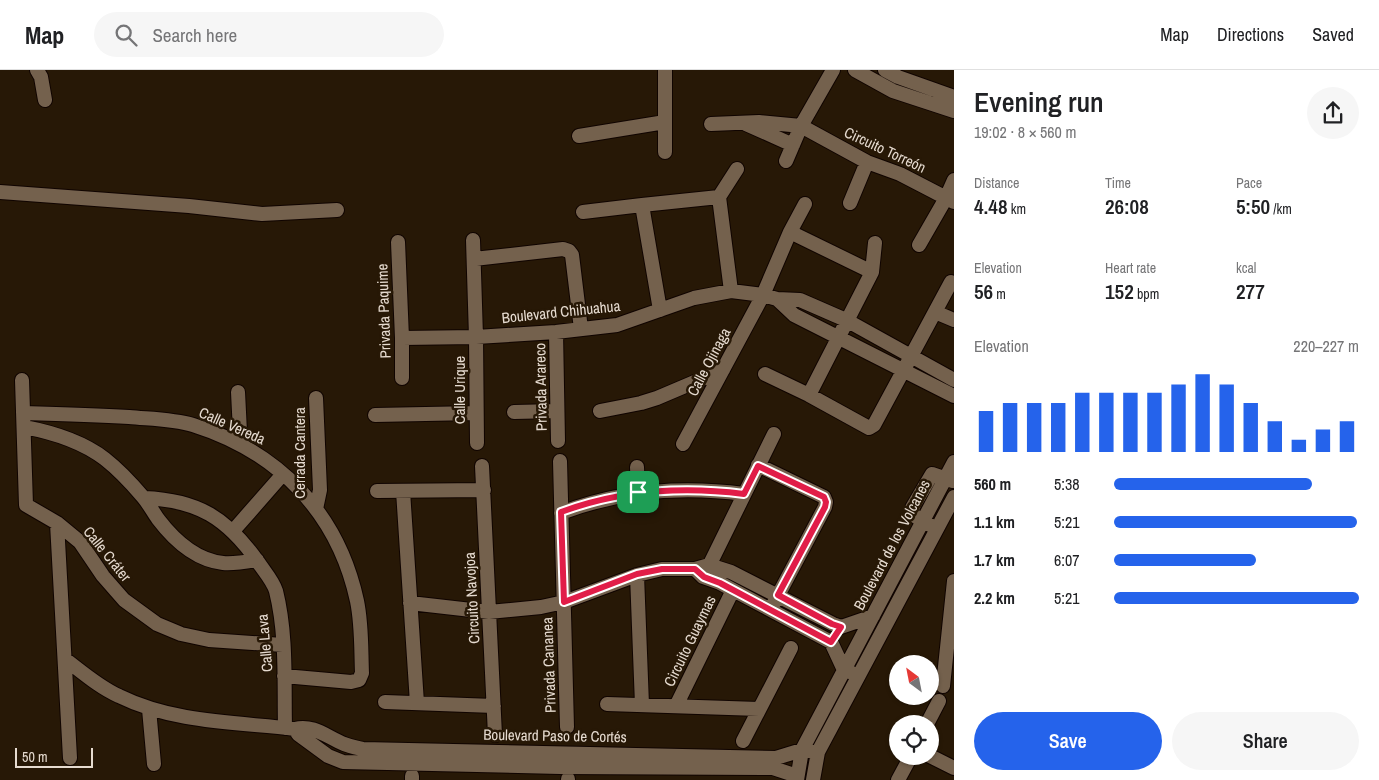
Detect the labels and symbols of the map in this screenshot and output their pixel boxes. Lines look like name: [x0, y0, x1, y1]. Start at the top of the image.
street label: Circuito Torreón: [841, 121, 930, 178]
street label: Privada Paquime: [371, 263, 396, 359]
street label: Boulevard Chihuahua: [501, 295, 621, 328]
street label: Calle Ojinaga: [682, 324, 735, 400]
street label: Privada Arareco: [529, 343, 552, 431]
street label: Calle Urique: [449, 356, 470, 424]
street label: Calle Vereda: [196, 402, 269, 450]
street label: Cerrada Cantera: [289, 407, 310, 499]
pin: [617, 471, 659, 513]
street label: Boulevard de los Volcanes: [848, 476, 935, 614]
street label: Calle Cráter: [79, 522, 136, 586]
street label: Circuito Navojoa: [459, 552, 484, 644]
street label: Circuito Guaymas: [658, 592, 721, 690]
street label: Calle Lava: [251, 613, 277, 673]
street label: Privada Cananea: [536, 617, 561, 713]
north arrow: [889, 655, 939, 705]
street label: Boulevard Paso de Cortés: [483, 724, 627, 747]
scale bar: [15, 745, 92, 768]

